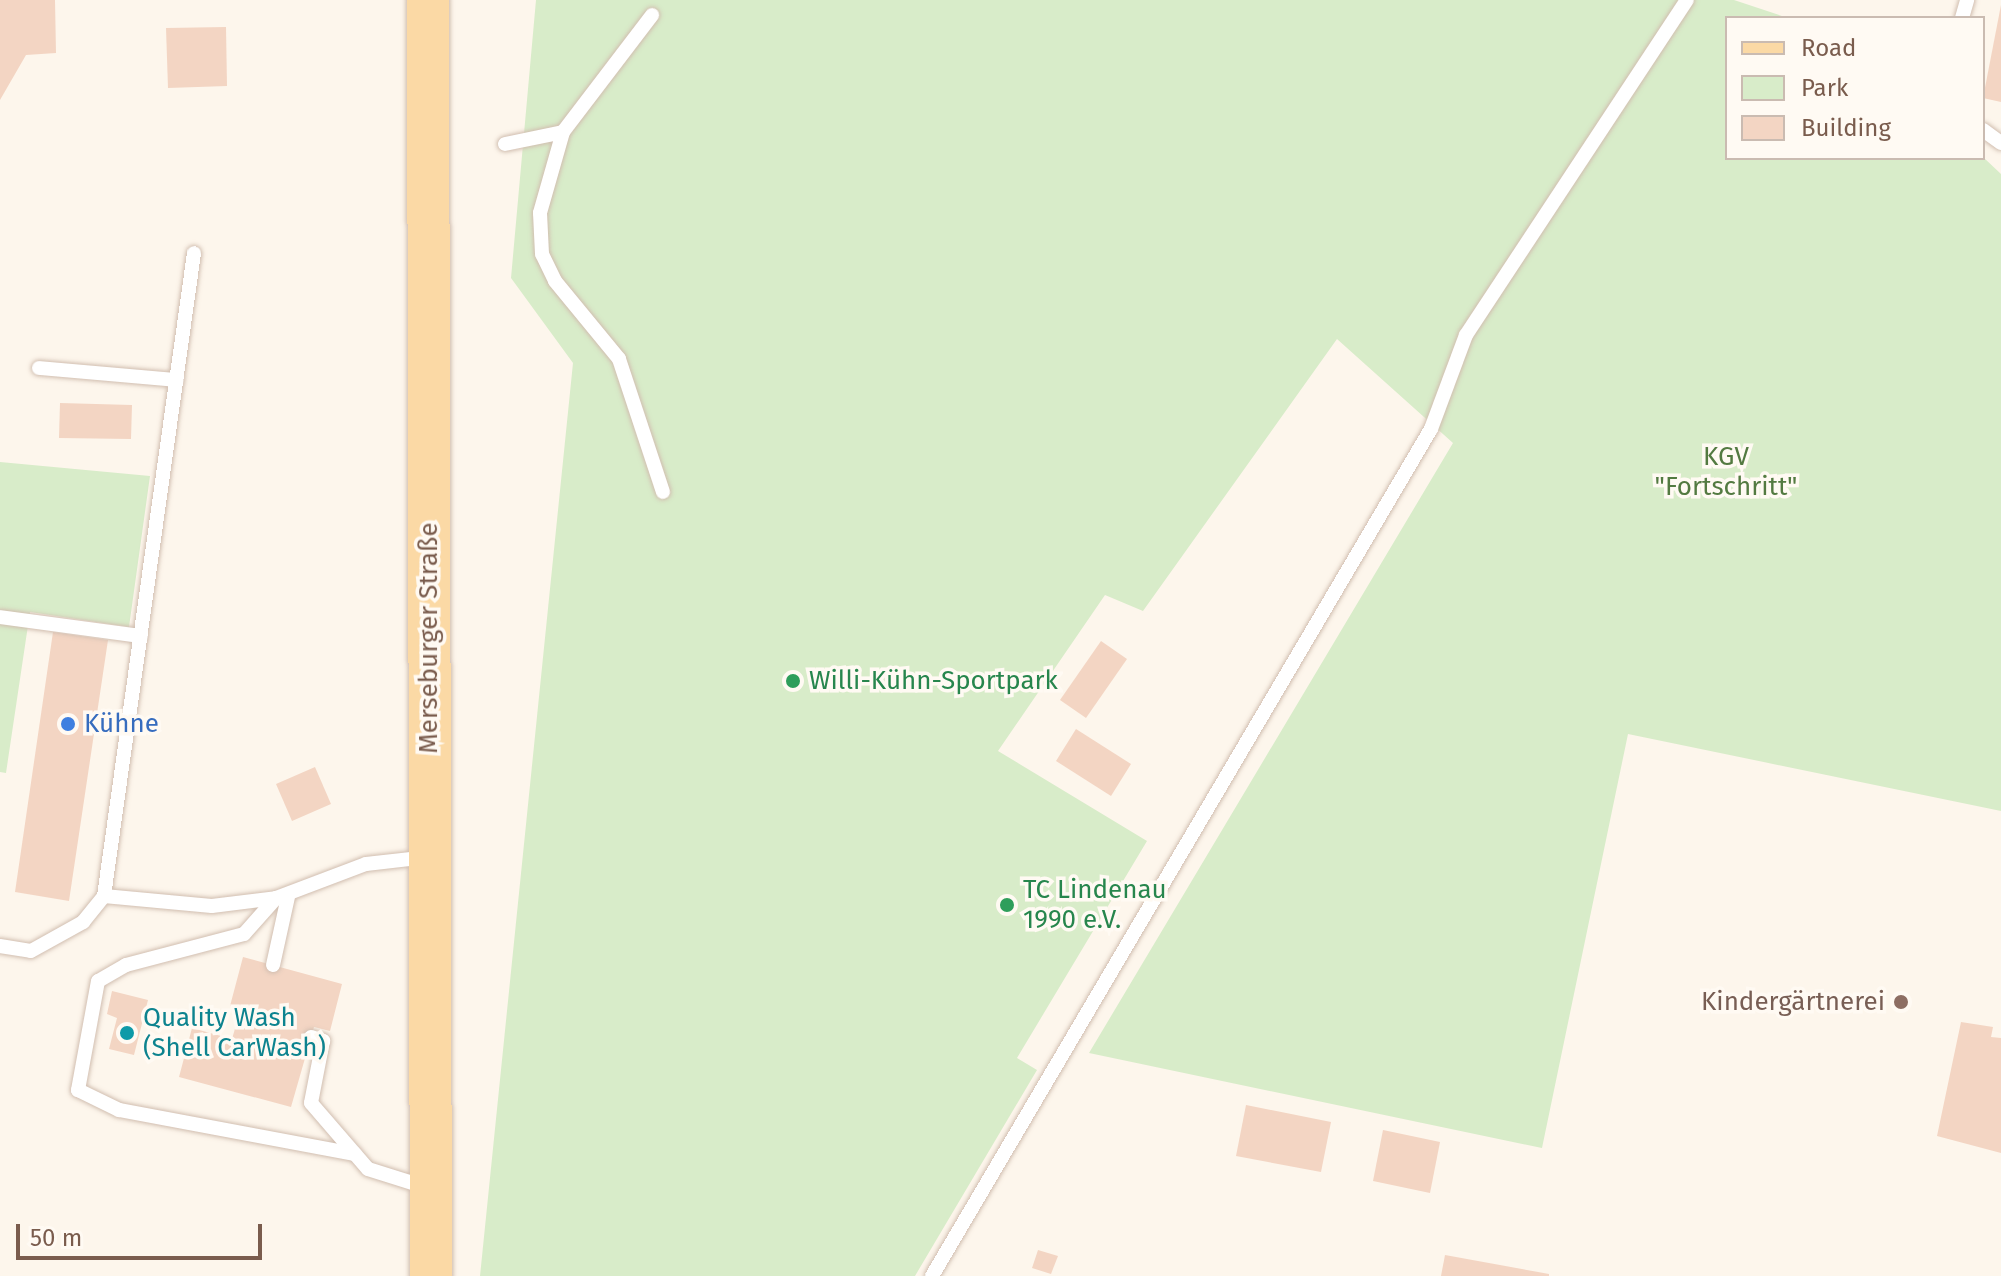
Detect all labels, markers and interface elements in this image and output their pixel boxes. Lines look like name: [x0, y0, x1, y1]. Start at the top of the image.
legend: [1725, 16, 1985, 160]
text: Road: [1801, 34, 1856, 62]
text: Park: [1801, 74, 1848, 102]
text: Building: [1801, 114, 1891, 142]
park label: KGV "Fortschritt": [1655, 441, 1797, 502]
street label: Merseburger Straße: [413, 522, 445, 754]
place label: Willi-Kühn-Sportpark: [809, 665, 1058, 697]
marker: Willi-Kühn-Sportpark: [784, 672, 802, 690]
place label: Kühne: [84, 708, 159, 740]
marker: Kühne: [59, 715, 77, 733]
place label: TC Lindenau 1990 e.V.: [1023, 874, 1167, 936]
marker: TC Lindenau 1990 e.V.: [998, 896, 1016, 914]
place label: Kindergärtnerei: [1701, 986, 1885, 1018]
marker: Kindergärtnerei: [1892, 993, 1910, 1011]
place label: Quality Wash (Shell CarWash): [143, 1002, 326, 1064]
marker: Quality Wash (Shell CarWash): [118, 1024, 136, 1042]
scale bar: [20, 1208, 266, 1258]
text: 50 m: [30, 1224, 82, 1252]

